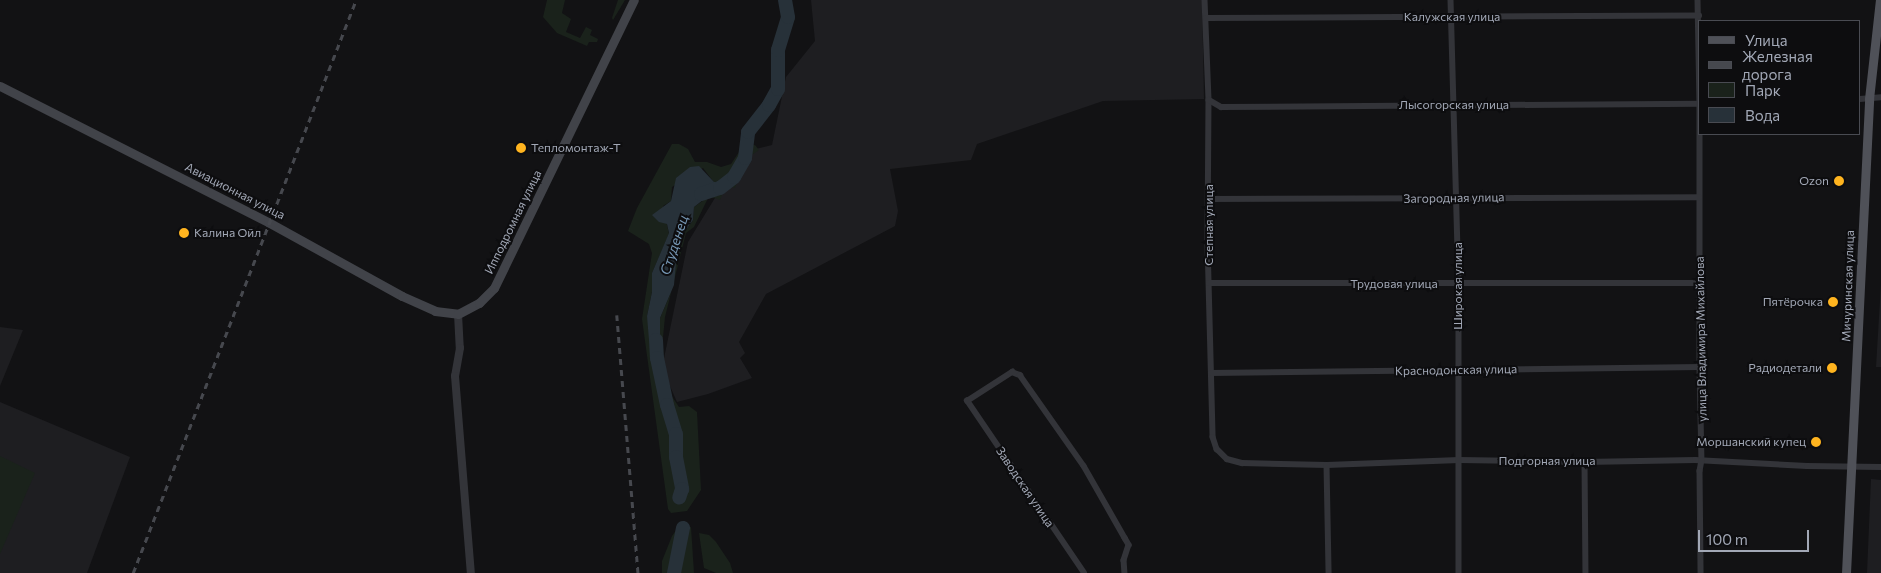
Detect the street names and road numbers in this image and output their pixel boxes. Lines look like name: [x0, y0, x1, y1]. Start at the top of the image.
street label: Калужская улица: [1404, 10, 1500, 24]
street label: Лысогорская улица: [1399, 98, 1509, 112]
street label: Авиационная улица: [183, 160, 287, 222]
street label: Ипподромная улица: [482, 168, 544, 276]
street label: Степная улица: [1202, 184, 1216, 266]
street label: Загородная улица: [1403, 190, 1505, 206]
street label: Мичуринская улица: [1839, 230, 1857, 342]
street label: Широкая улица: [1451, 242, 1465, 330]
street label: улица Владимира Михайлова: [1692, 256, 1710, 422]
street label: Трудовая улица: [1350, 277, 1438, 291]
street label: Краснодонская улица: [1395, 362, 1517, 378]
street label: Заводская улица: [993, 444, 1057, 530]
street label: Подгорная улица: [1499, 454, 1595, 468]

